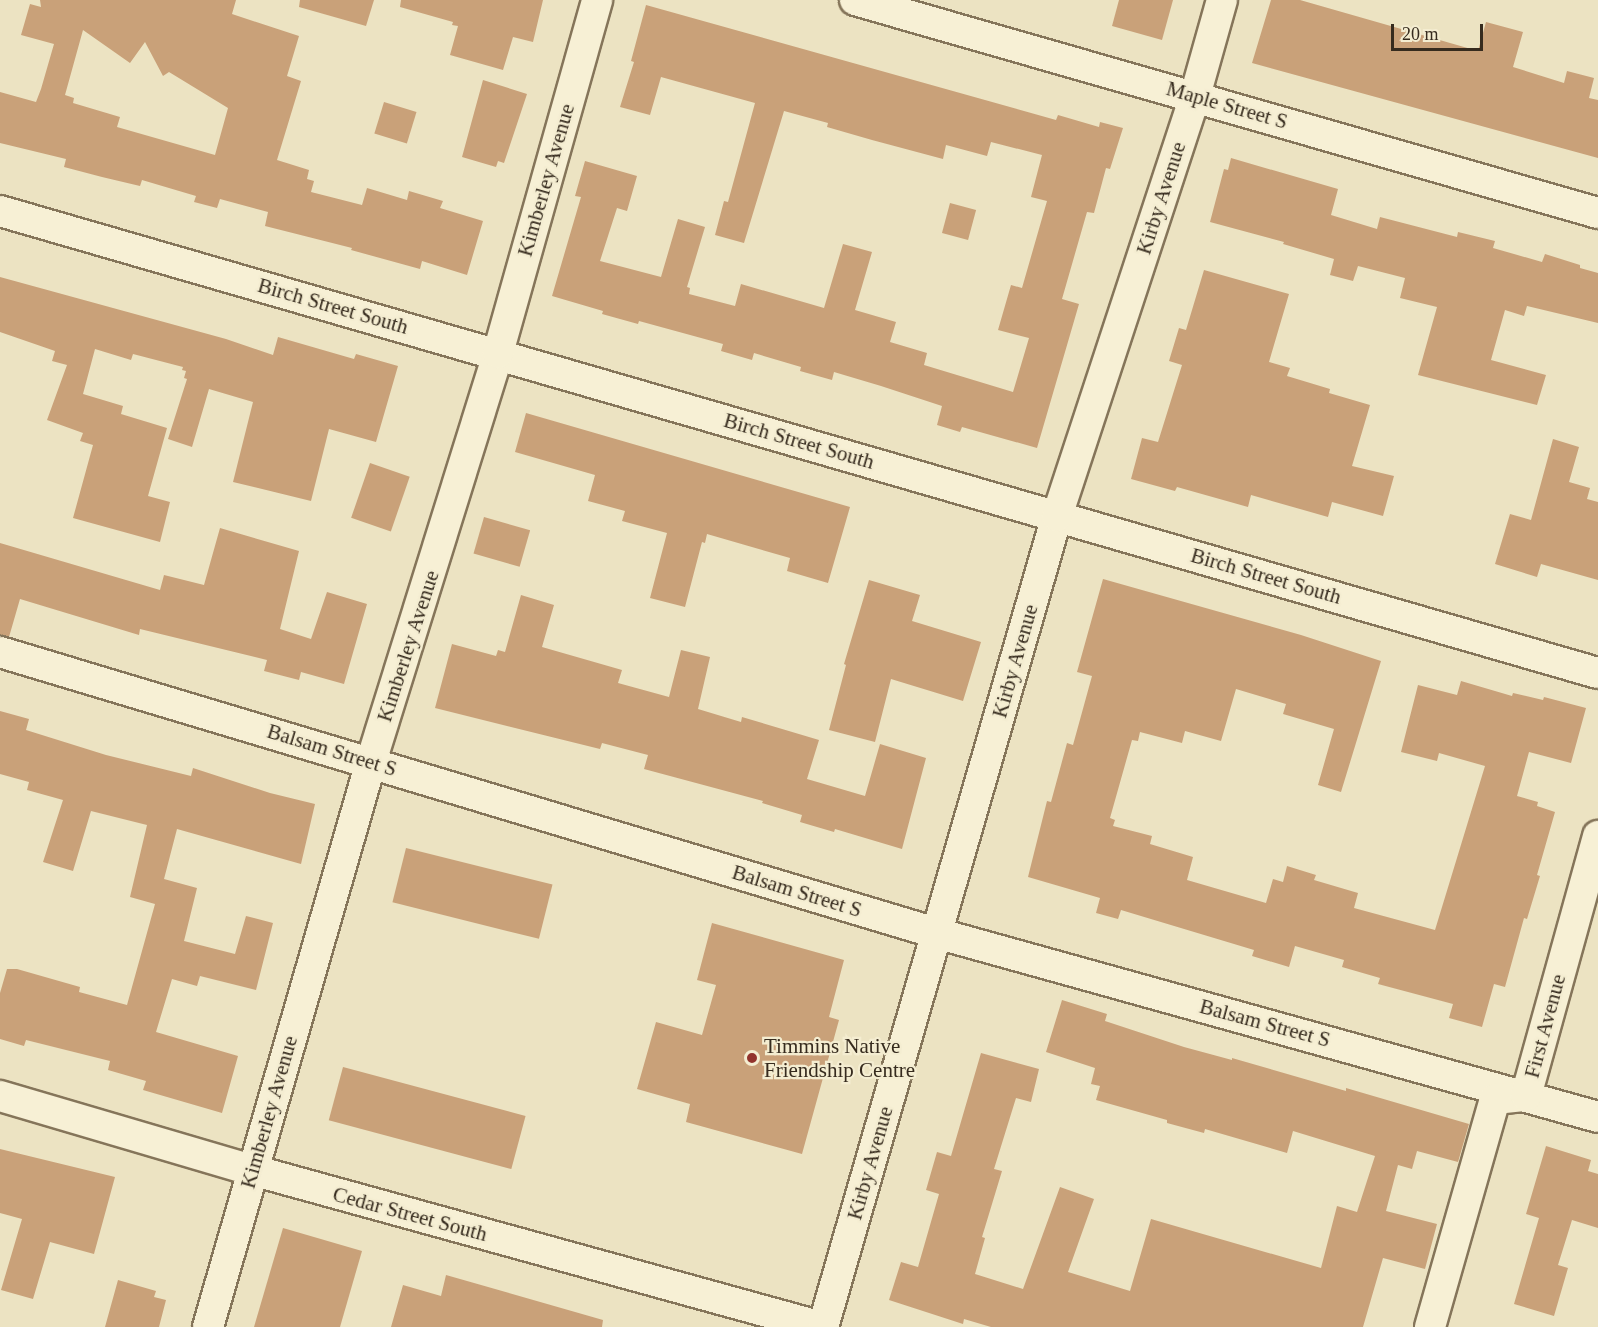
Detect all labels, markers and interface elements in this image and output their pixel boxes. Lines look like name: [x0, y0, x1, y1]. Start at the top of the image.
scale bar: [1394, 12, 1486, 50]
text: 20 m: [1402, 24, 1439, 44]
street label: Maple Street S: [1164, 76, 1290, 134]
street label: Kimberley Avenue: [512, 100, 580, 260]
street label: Kirby Avenue: [1131, 138, 1191, 258]
street label: Birch Street South: [255, 273, 411, 339]
street label: Birch Street South: [721, 408, 877, 474]
street label: Birch Street South: [1188, 543, 1344, 609]
street label: Kimberley Avenue: [371, 567, 445, 725]
street label: Kirby Avenue: [987, 601, 1043, 721]
street label: Balsam Street S: [264, 718, 400, 782]
street label: Balsam Street S: [729, 859, 865, 923]
street label: First Avenue: [1519, 971, 1571, 1081]
street label: Balsam Street S: [1197, 993, 1333, 1053]
street label: Kimberley Avenue: [235, 1032, 303, 1192]
place label: Timmins Native Friendship Centre: [764, 1033, 915, 1083]
marker: Timmins Native Friendship Centre: [745, 1051, 759, 1065]
street label: Kirby Avenue: [842, 1103, 898, 1223]
street label: Cedar Street South: [330, 1181, 490, 1247]

